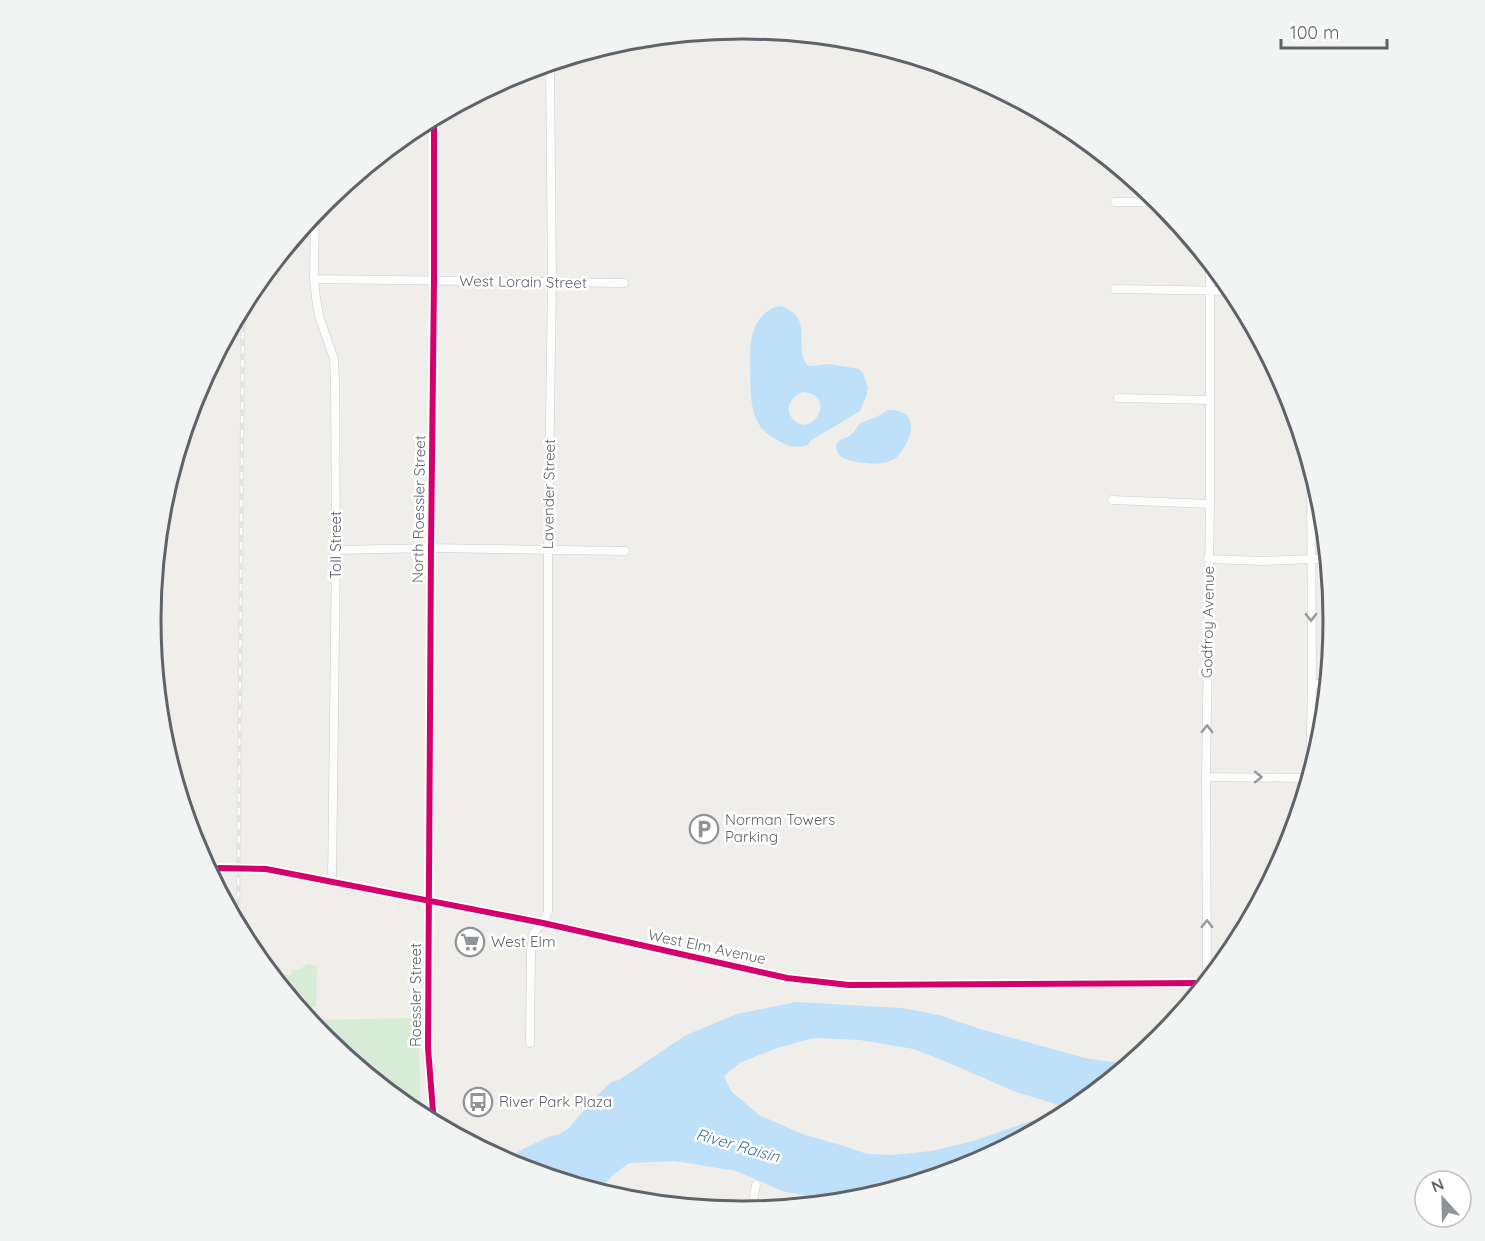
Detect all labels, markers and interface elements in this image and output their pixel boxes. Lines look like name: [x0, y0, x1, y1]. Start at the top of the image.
scale bar: [1281, 12, 1388, 50]
text: 100 m: [1290, 21, 1339, 44]
street label: West Lorain Street: [459, 271, 587, 292]
street label: North Roessler Street: [408, 435, 429, 583]
street label: Lavender Street: [538, 439, 559, 549]
street label: Toll Street: [326, 511, 345, 579]
street label: Godfroy Avenue: [1197, 566, 1218, 678]
one-way arrow: [1305, 613, 1317, 622]
one-way arrow: [1200, 725, 1213, 734]
one-way arrow: [1254, 771, 1263, 783]
place label: Norman Towers Parking: [725, 810, 835, 846]
parking icon: Norman Towers Parking: [688, 813, 720, 845]
one-way arrow: [1201, 920, 1213, 929]
street label: West Elm Avenue: [646, 925, 768, 968]
supermarket icon: West Elm: [454, 926, 486, 958]
place label: West Elm: [491, 932, 556, 951]
street label: Roessler Street: [406, 943, 425, 1047]
bus stop icon: River Park Plaza: [462, 1086, 494, 1118]
place label: River Park Plaza: [499, 1092, 612, 1111]
water label: River Raisin: [694, 1124, 783, 1167]
north arrow: [1413, 1169, 1473, 1229]
text: N: [1428, 1174, 1447, 1197]

